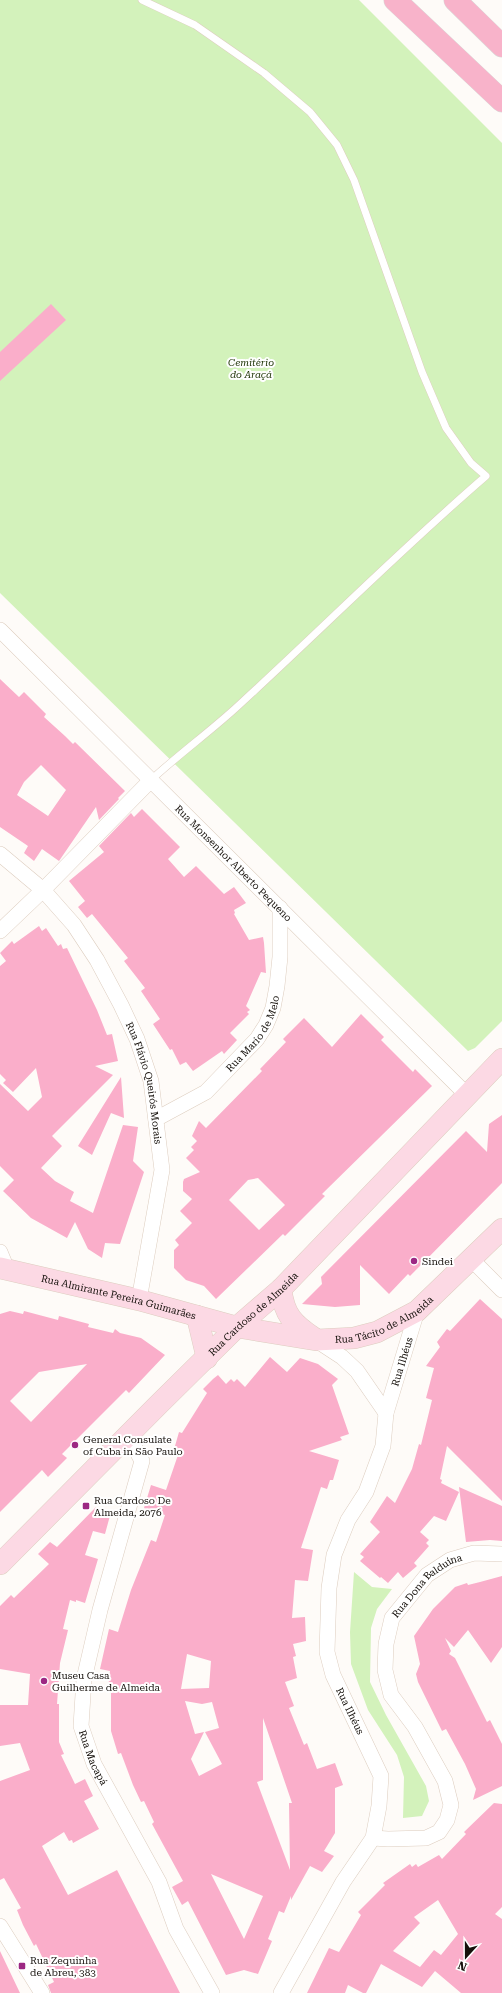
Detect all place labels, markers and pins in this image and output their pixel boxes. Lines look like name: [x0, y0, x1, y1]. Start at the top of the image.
marker: Sindei: [409, 1256, 419, 1266]
place label: Sindei: [422, 1256, 453, 1267]
place label: General Consulate of Cuba in São Paulo: [83, 1434, 183, 1457]
marker: General Consulate of Cuba in São Paulo: [70, 1440, 80, 1450]
place label: Rua Cardoso De Almeida, 2076: [94, 1495, 171, 1518]
marker: Rua Cardoso De Almeida, 2076: [81, 1501, 91, 1511]
place label: Museu Casa Guilherme de Almeida: [52, 1670, 161, 1693]
marker: Museu Casa Guilherme de Almeida: [39, 1676, 49, 1686]
place label: Rua Zequinha de Abreu, 383: [30, 1955, 97, 1978]
marker: Rua Zequinha de Abreu, 383: [17, 1961, 27, 1971]

